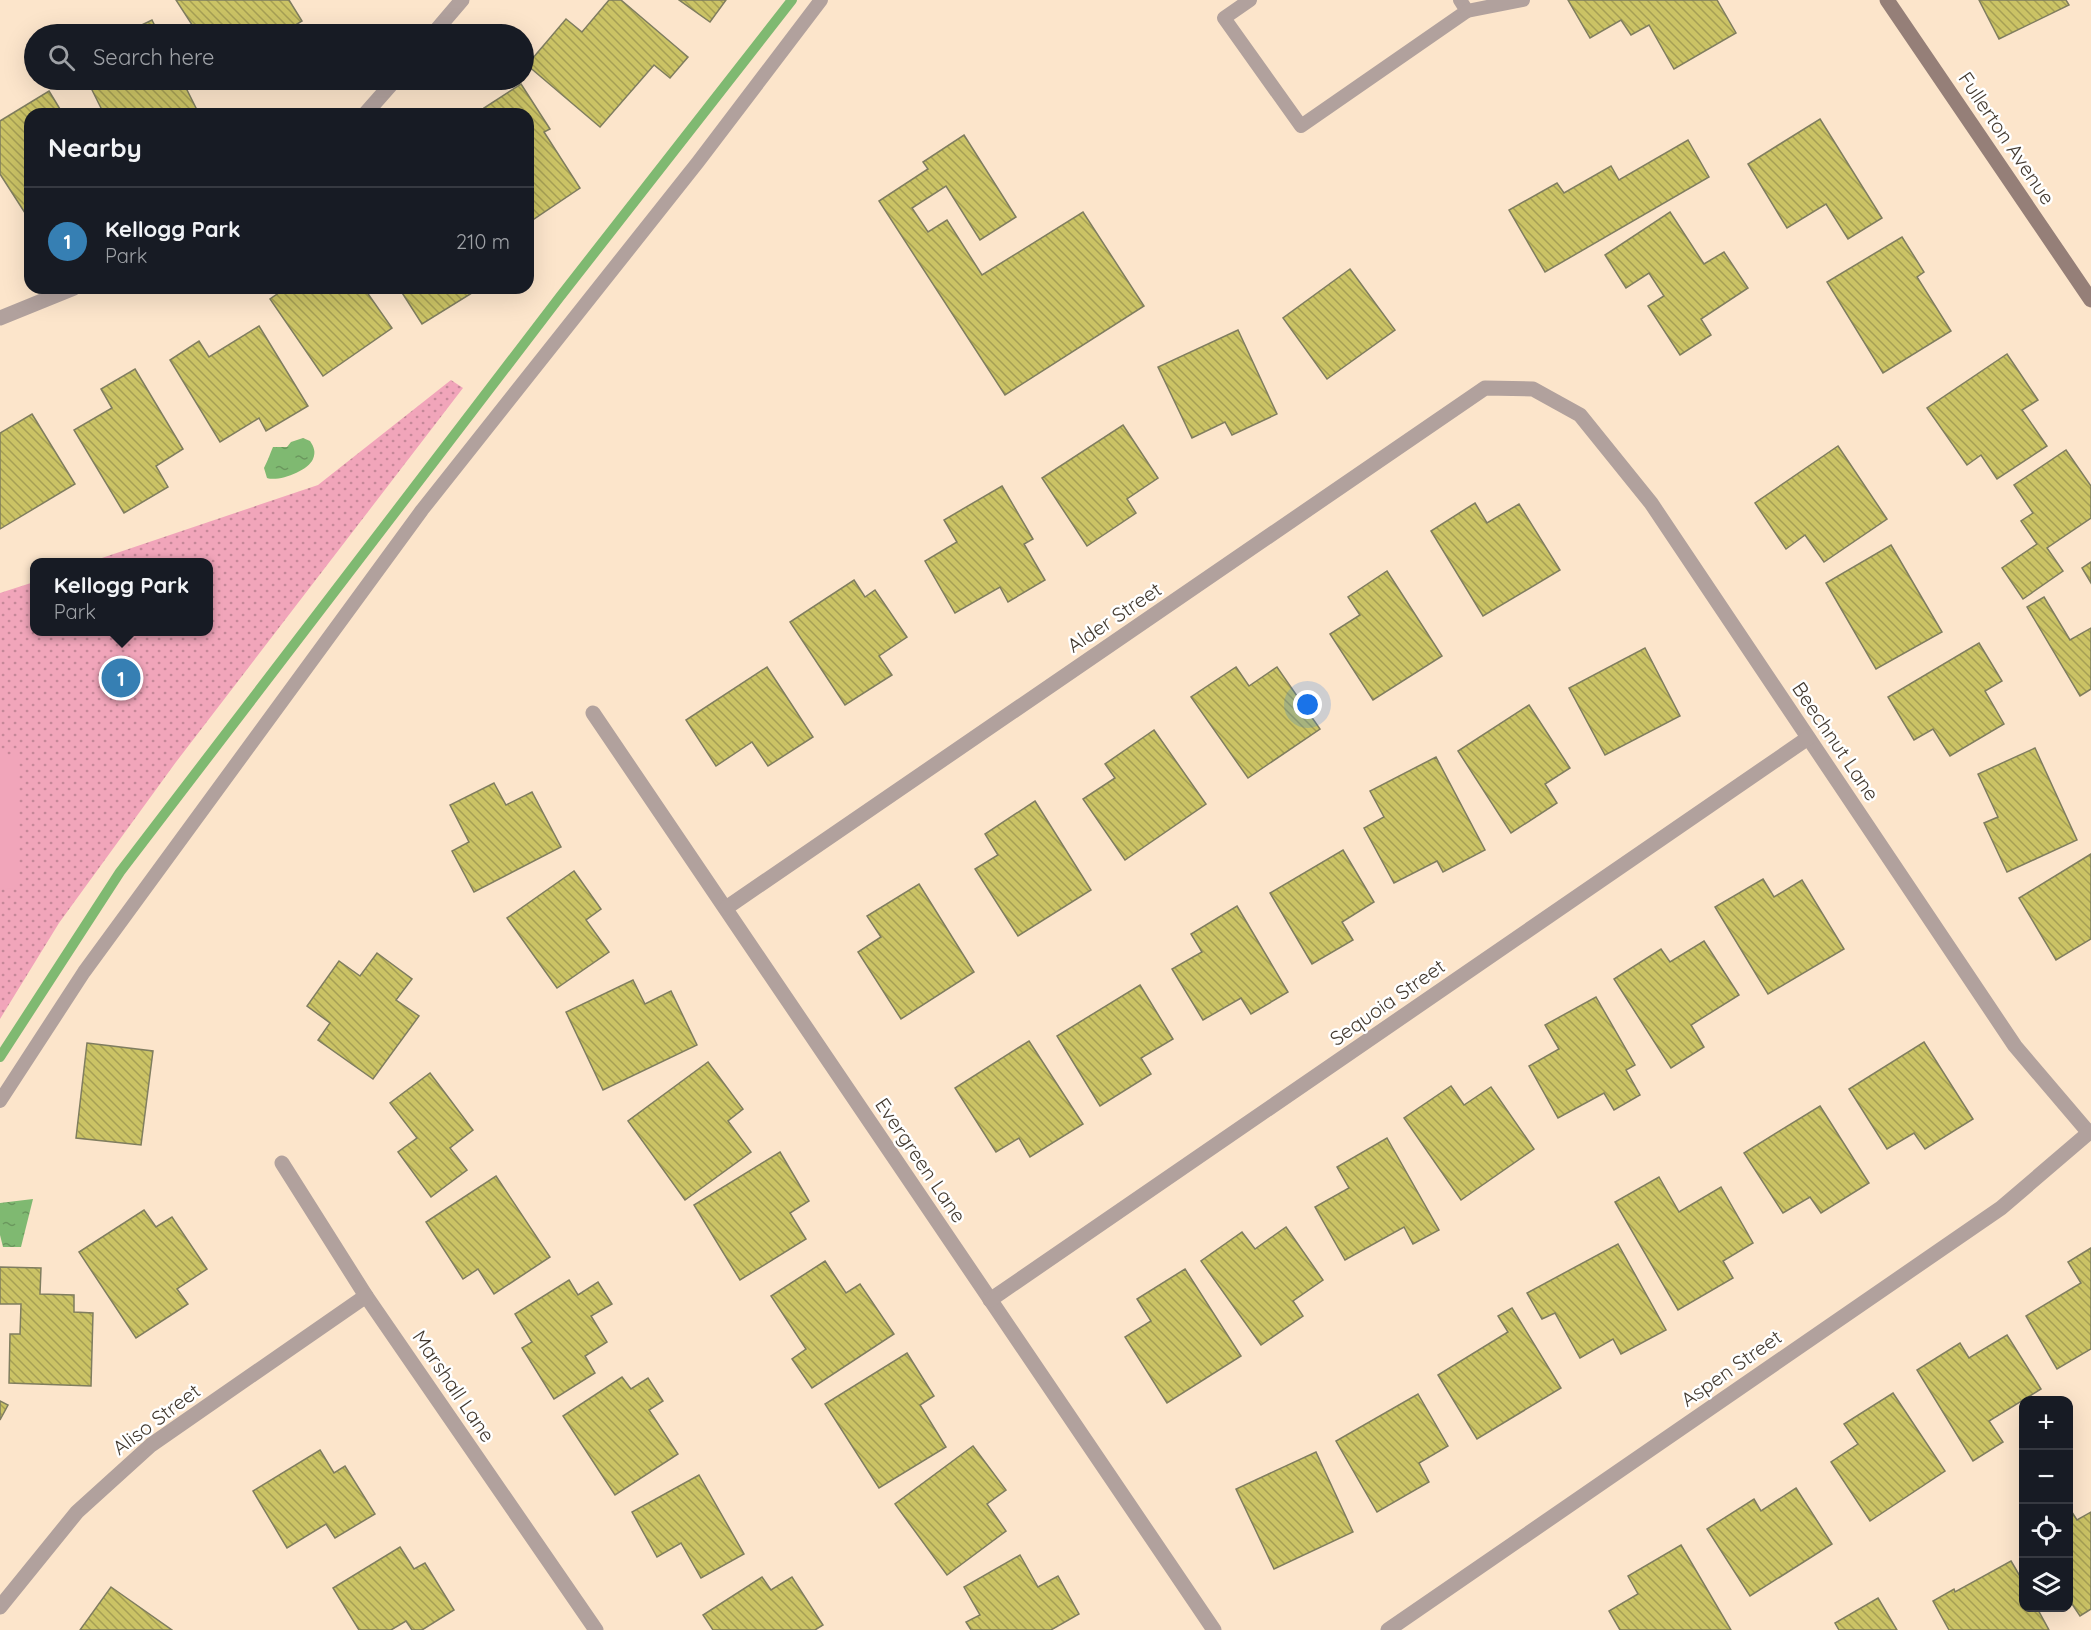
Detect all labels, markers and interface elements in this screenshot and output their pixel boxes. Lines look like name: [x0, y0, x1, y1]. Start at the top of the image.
search box: [24, 24, 534, 90]
icon: search: [45, 41, 78, 74]
text: Search here: [93, 43, 214, 71]
street label: Fullerton Avenue: [1953, 67, 2061, 209]
text: Nearby: [48, 131, 142, 164]
text: Kellogg Park: [105, 215, 241, 243]
text: 1: [64, 229, 71, 254]
text: 210 m: [456, 229, 510, 254]
text: Park: [105, 243, 147, 268]
popup: [30, 558, 213, 636]
text: Kellogg Park: [54, 571, 189, 599]
street label: Alder Street: [1062, 576, 1166, 658]
text: Park: [54, 599, 96, 624]
pin: 1: [102, 656, 140, 700]
street label: Beechnut Lane: [1787, 677, 1885, 805]
your location: [1293, 690, 1322, 719]
street label: Sequoia Street: [1325, 953, 1449, 1051]
street label: Evergreen Lane: [870, 1093, 972, 1227]
street label: Aspen Street: [1676, 1324, 1786, 1412]
street label: Marshall Lane: [407, 1325, 501, 1447]
street label: Aliso Street: [107, 1378, 205, 1460]
map controls: [2019, 1396, 2073, 1612]
button: +: [2019, 1396, 2073, 1450]
button: −: [2019, 1450, 2073, 1504]
button: locate: [2019, 1504, 2073, 1558]
button: layers: [2019, 1558, 2073, 1612]

